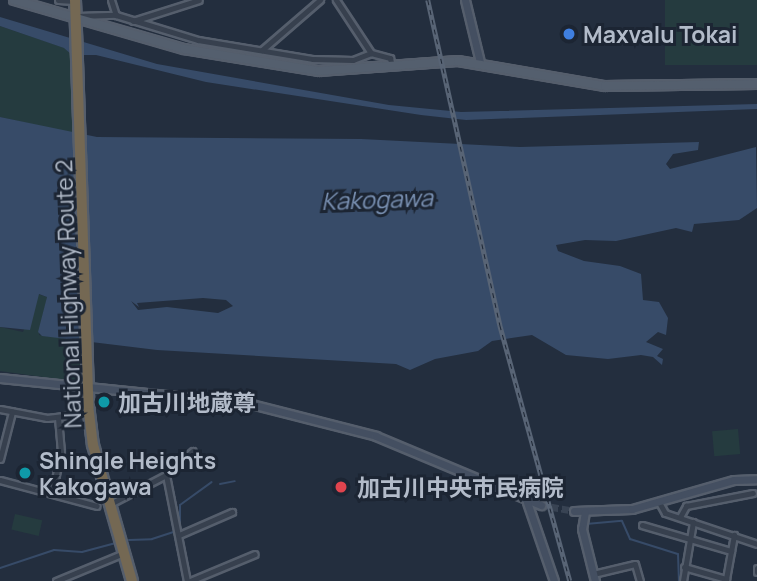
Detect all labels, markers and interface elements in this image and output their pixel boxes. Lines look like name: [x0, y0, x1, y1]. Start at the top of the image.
place label: Maxvalu Tokai: [583, 20, 738, 48]
marker: Maxvalu Tokai: [561, 26, 577, 42]
street label: National Highway Route 2: [50, 159, 86, 429]
water label: Kakogawa: [321, 183, 433, 215]
place label: 加古川地蔵尊: [118, 388, 256, 416]
marker: 加古川地蔵尊: [96, 394, 112, 410]
place label: Shingle Heights Kakogawa: [39, 446, 216, 500]
marker: Shingle Heights Kakogawa: [17, 465, 33, 481]
place label: 加古川中央市民病院: [357, 473, 564, 501]
marker: 加古川中央市民病院: [331, 477, 351, 497]

